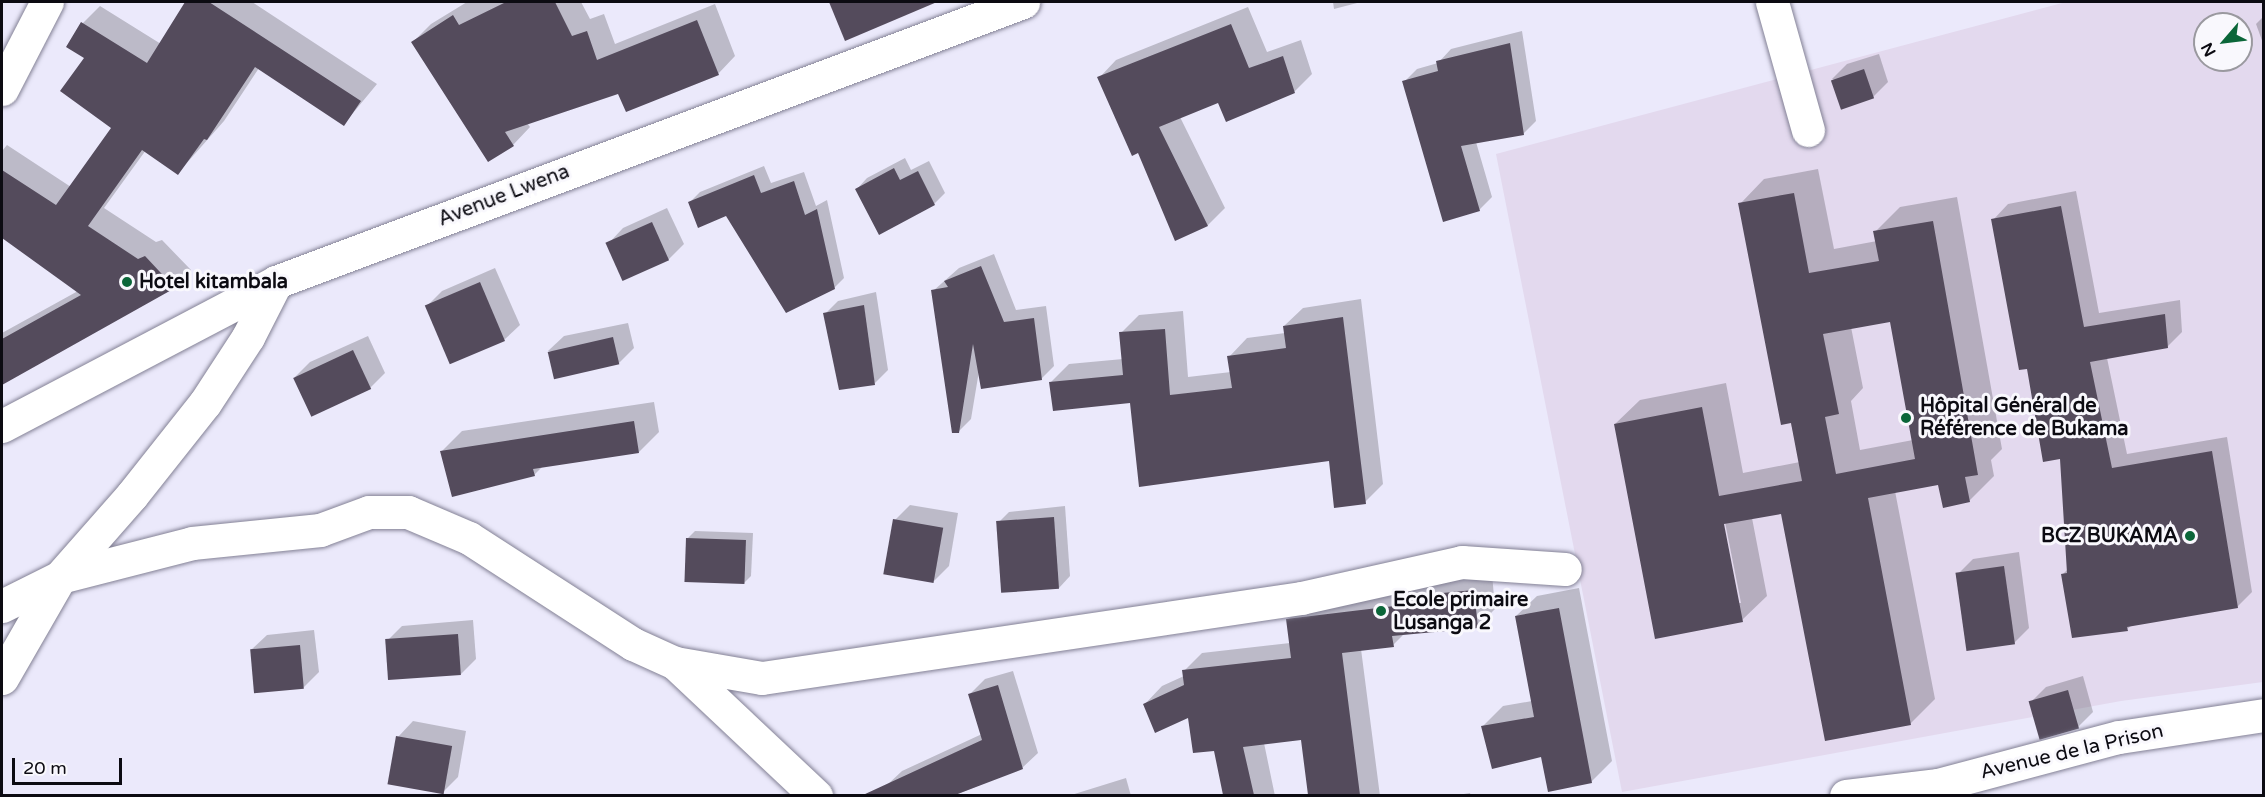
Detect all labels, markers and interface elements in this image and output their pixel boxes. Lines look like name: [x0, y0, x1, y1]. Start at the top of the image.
north arrow: [2193, 12, 2253, 72]
text: N: [2197, 39, 2221, 60]
street label: Avenue Lwena: [435, 160, 573, 232]
place label: Hotel kitambala: [139, 270, 288, 294]
marker: Hotel kitambala: [120, 275, 134, 289]
place label: Hôpital Général de Référence de Bukama: [1920, 394, 2128, 441]
marker: Hôpital Général de Référence de Bukama: [1897, 409, 1915, 427]
place label: BCZ BUKAMA: [2041, 524, 2178, 548]
marker: BCZ BUKAMA: [2183, 529, 2197, 543]
place label: Ecole primaire Lusanga 2: [1393, 588, 1528, 635]
marker: Ecole primaire Lusanga 2: [1374, 604, 1388, 618]
street label: Avenue de la Prison: [1978, 719, 2166, 785]
scale bar: [15, 746, 124, 784]
text: 20 m: [23, 757, 67, 779]

